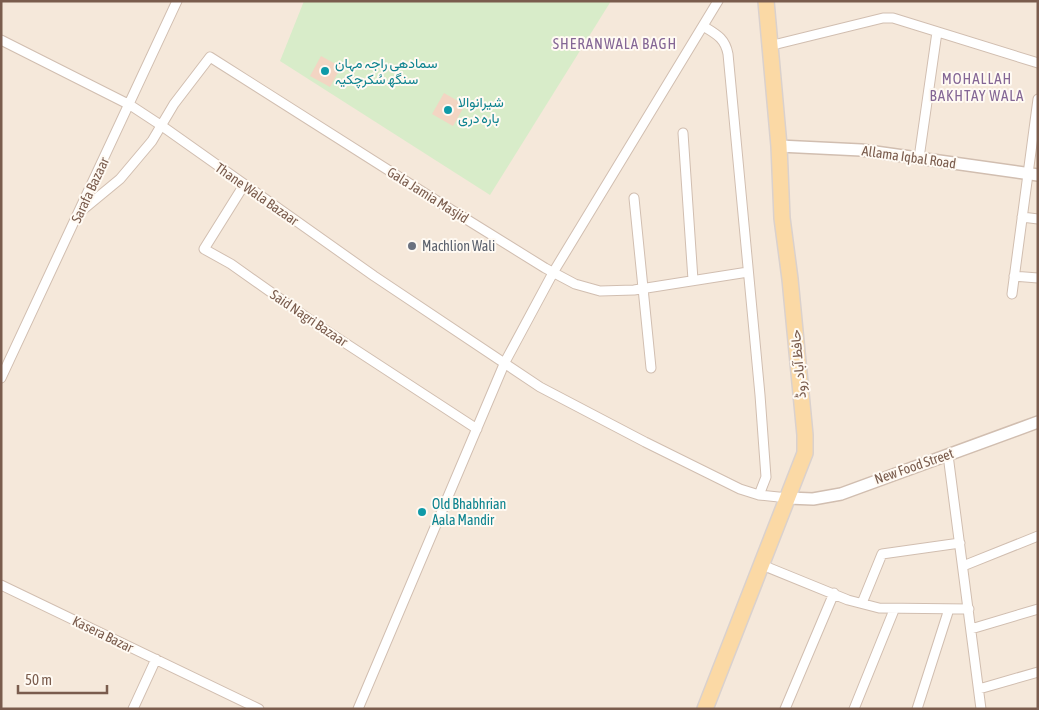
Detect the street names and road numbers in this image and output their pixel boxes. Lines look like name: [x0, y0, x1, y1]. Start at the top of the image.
street label: Allama Iqbal Road: [861, 142, 957, 172]
street label: Sarafa Bazaar: [68, 154, 112, 225]
street label: Thane Wala Bazaar: [212, 159, 302, 229]
street label: Gala Jamia Masjid: [384, 164, 472, 226]
street label: Said Nagri Bazaar: [267, 286, 351, 350]
street label: حافظ آباد روڈ: [787, 329, 810, 399]
street label: New Food Street: [872, 445, 956, 487]
street label: Kasera Bazar: [70, 612, 137, 656]

